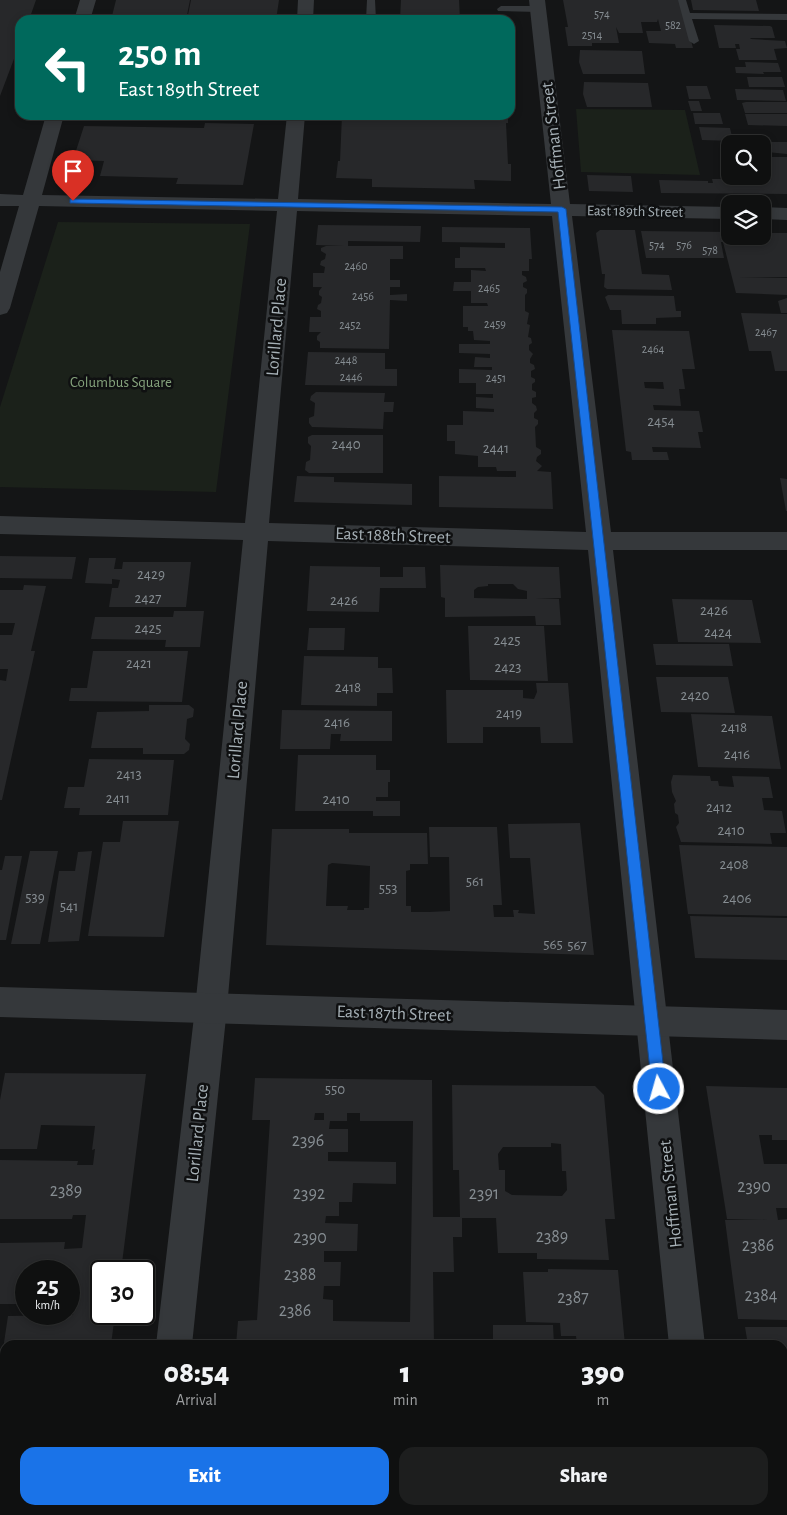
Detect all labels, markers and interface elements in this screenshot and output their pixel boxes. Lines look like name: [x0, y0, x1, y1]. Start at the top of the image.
house number: 574: [594, 8, 610, 20]
house number: 582: [665, 19, 682, 31]
house number: 2514: [582, 29, 602, 41]
icon: left: [35, 35, 100, 100]
text: 250 m: [118, 37, 201, 72]
text: East 189th Street: [118, 78, 259, 100]
street label: Hoffman Street: [538, 81, 570, 191]
map controls: [721, 135, 771, 245]
button: search: [721, 135, 771, 185]
pin: [52, 150, 94, 201]
icon: arrive: [59, 157, 87, 185]
button: layers: [721, 195, 771, 245]
street label: East 189th Street: [587, 203, 684, 220]
house number: 574: [649, 239, 665, 251]
house number: 576: [676, 239, 692, 251]
house number: 578: [702, 244, 718, 256]
house number: 2460: [344, 260, 368, 272]
street label: Lorillard Place: [264, 277, 290, 377]
house number: 2465: [478, 282, 500, 294]
house number: 2456: [352, 290, 374, 302]
house number: 2459: [484, 318, 506, 330]
house number: 2452: [339, 319, 361, 331]
house number: 2467: [755, 326, 777, 338]
house number: 2464: [642, 343, 665, 355]
house number: 2448: [335, 354, 358, 366]
house number: 2446: [340, 371, 363, 383]
house number: 2451: [486, 372, 506, 384]
park label: Columbus Square: [70, 375, 172, 390]
house number: 2454: [647, 414, 675, 429]
house number: 2440: [331, 437, 361, 452]
house number: 2441: [483, 441, 509, 456]
street label: East 188th Street: [335, 525, 451, 547]
house number: 2429: [137, 567, 165, 582]
house number: 2427: [134, 591, 162, 606]
house number: 2426: [330, 593, 358, 608]
house number: 2426: [700, 603, 728, 618]
house number: 2425: [134, 621, 162, 636]
house number: 2424: [704, 625, 732, 640]
house number: 2425: [493, 633, 521, 648]
house number: 2421: [126, 656, 152, 671]
house number: 2423: [494, 660, 522, 675]
street label: Lorillard Place: [225, 680, 251, 780]
house number: 2418: [335, 680, 361, 695]
house number: 2420: [681, 688, 709, 703]
house number: 2419: [496, 706, 522, 721]
house number: 2416: [324, 715, 350, 730]
house number: 2418: [721, 720, 747, 735]
house number: 2416: [724, 747, 750, 762]
house number: 2413: [116, 767, 142, 782]
house number: 2411: [106, 791, 130, 806]
house number: 2410: [322, 792, 350, 807]
house number: 2412: [706, 800, 732, 815]
house number: 2410: [717, 823, 745, 838]
house number: 2408: [719, 857, 749, 872]
house number: 561: [466, 874, 484, 889]
house number: 553: [379, 881, 397, 896]
house number: 539: [25, 890, 45, 905]
house number: 2406: [722, 891, 752, 906]
house number: 541: [60, 899, 78, 914]
house number: 565: [543, 937, 563, 952]
house number: 567: [567, 938, 587, 953]
street label: East 187th Street: [336, 1003, 452, 1025]
position arrow: [632, 1062, 684, 1114]
house number: 550: [325, 1082, 345, 1097]
street label: Lorillard Place: [184, 1083, 212, 1183]
house number: 2396: [292, 1132, 324, 1150]
street label: Hoffman Street: [656, 1139, 686, 1249]
house number: 2390: [737, 1178, 771, 1196]
house number: 2389: [50, 1182, 82, 1200]
house number: 2392: [293, 1185, 325, 1203]
house number: 2391: [469, 1185, 499, 1203]
house number: 2389: [536, 1228, 568, 1246]
house number: 2390: [293, 1229, 327, 1247]
house number: 2386: [742, 1237, 774, 1255]
speed limit sign: 30: [90, 1260, 155, 1325]
house number: 2388: [284, 1266, 316, 1284]
text: 25: [36, 1274, 59, 1299]
house number: 2384: [745, 1287, 778, 1305]
house number: 2387: [557, 1289, 589, 1307]
text: km/h: [35, 1299, 60, 1311]
house number: 2386: [279, 1302, 311, 1320]
text: 08:54: [163, 1358, 229, 1388]
text: 1: [400, 1358, 411, 1388]
text: 390: [581, 1358, 625, 1388]
text: Arrival: [176, 1392, 217, 1408]
text: min: [393, 1392, 418, 1408]
text: m: [596, 1392, 609, 1408]
button: Exit: [20, 1447, 389, 1505]
button: Share: [399, 1447, 768, 1505]

